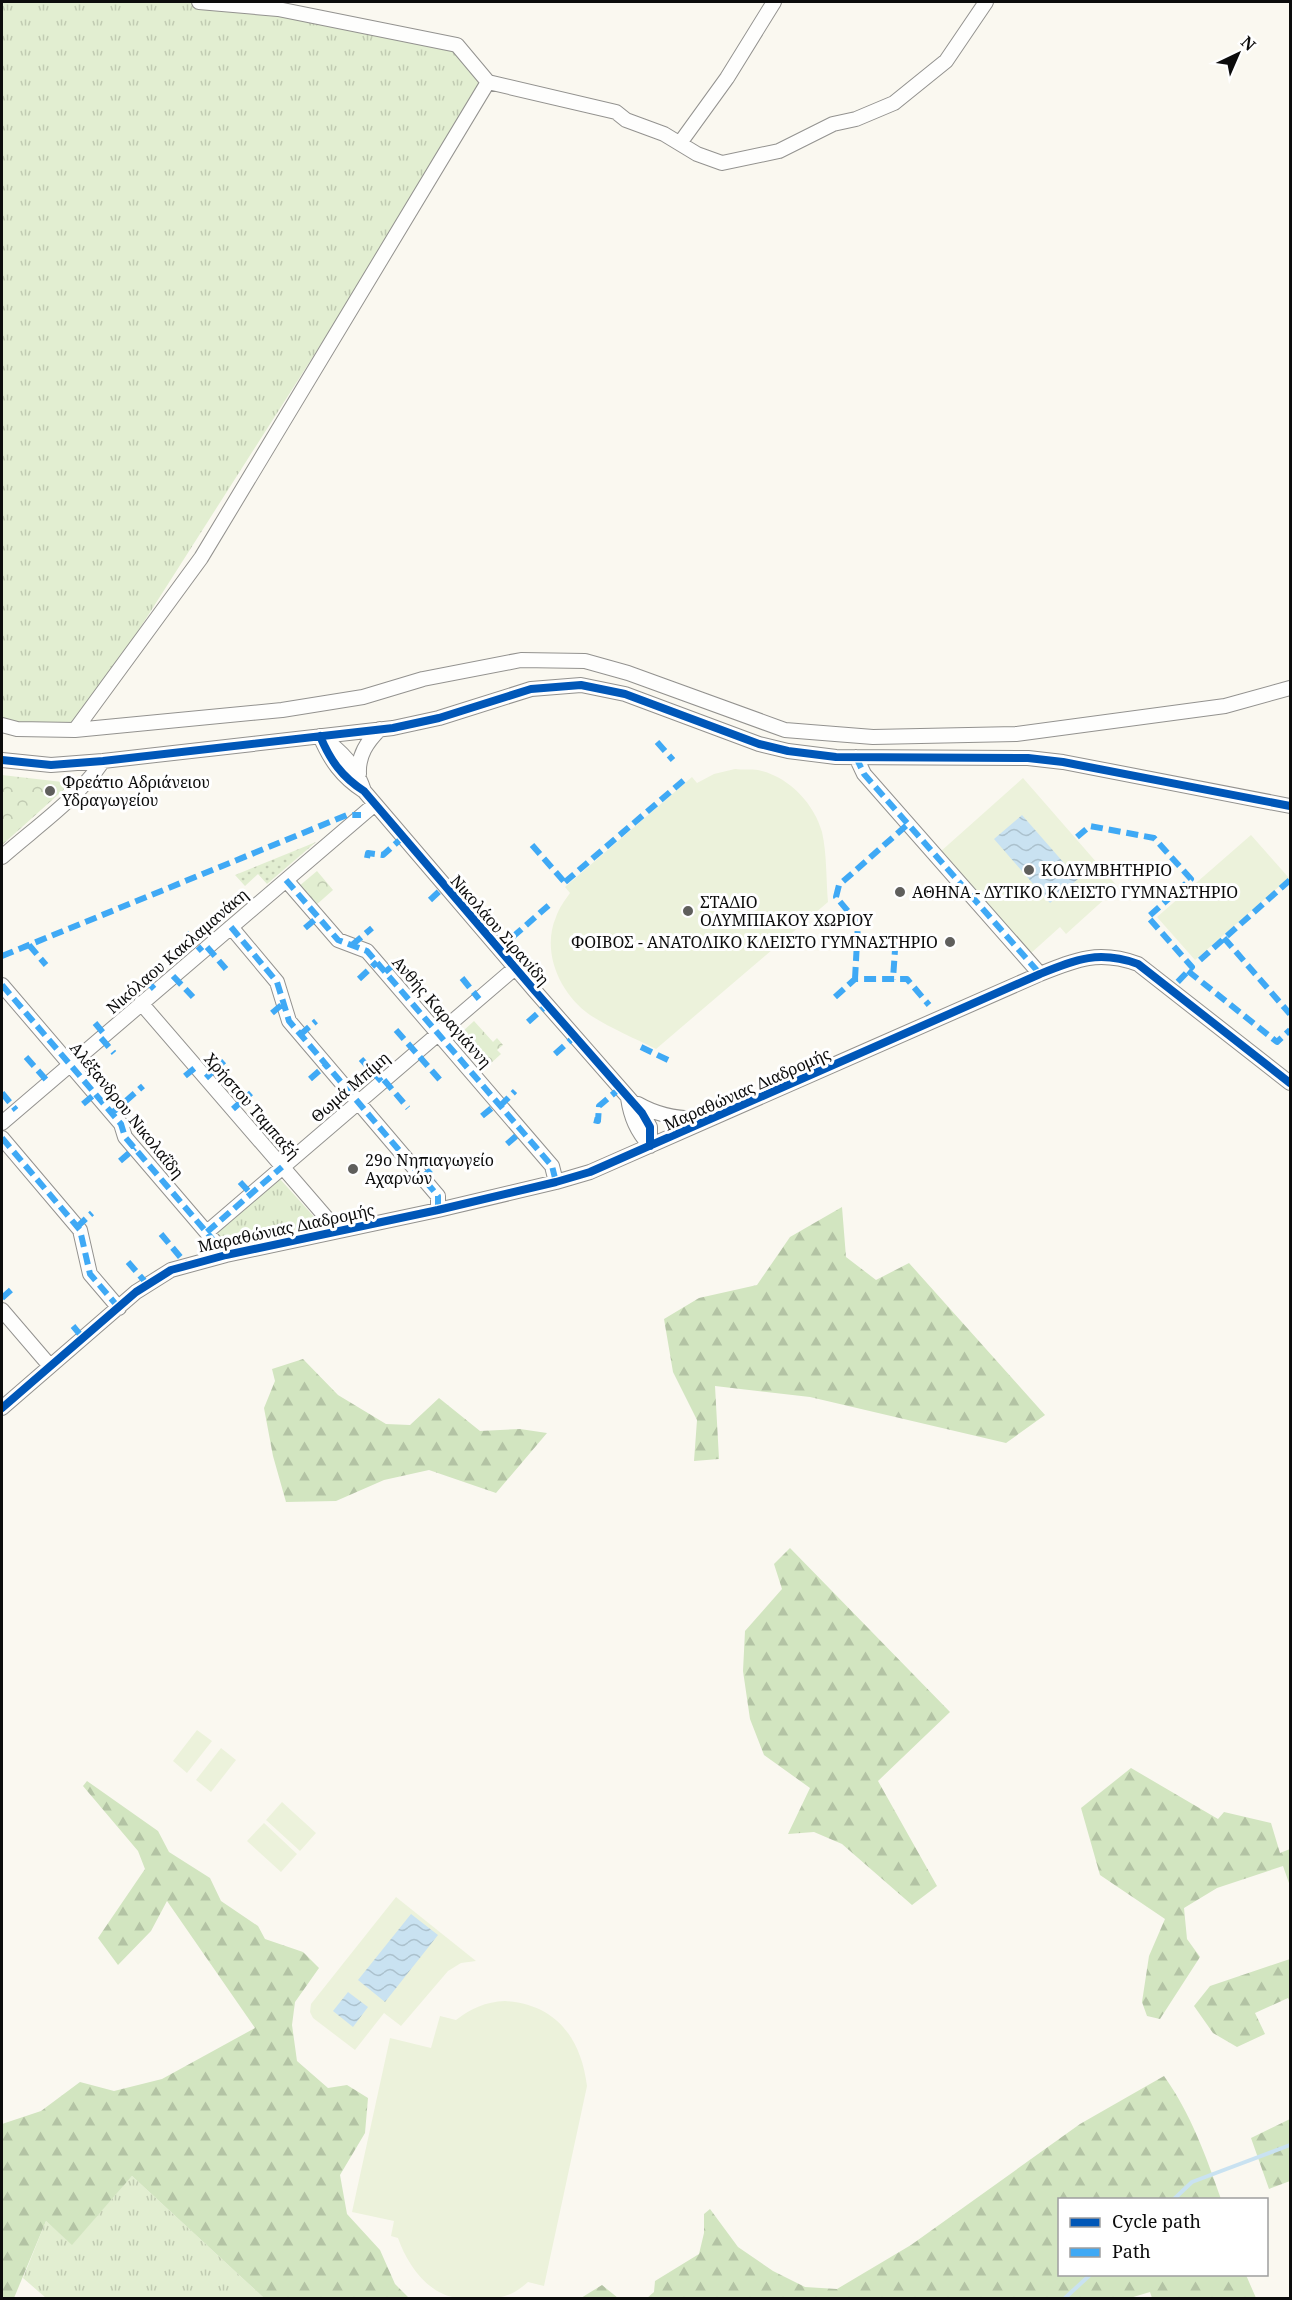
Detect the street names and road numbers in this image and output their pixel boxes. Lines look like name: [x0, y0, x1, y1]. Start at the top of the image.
street label: Νικολάου Σιρανίδη: [446, 870, 554, 990]
street label: Νικόλαου Κακλαμανάκη: [102, 883, 252, 1019]
street label: Ανθής Καραγιάννη: [387, 952, 497, 1072]
street label: Αλέξανδρου Νικολαΐδη: [65, 1037, 189, 1183]
street label: Μαραθώνιας Διαδρομής: [660, 1042, 834, 1136]
street label: Θωμά Μπίμη: [306, 1047, 394, 1127]
street label: Χρήστου Ταμπαξή: [200, 1048, 304, 1164]
street label: Μαραθώνιας Διαδρομής: [196, 1198, 377, 1257]

